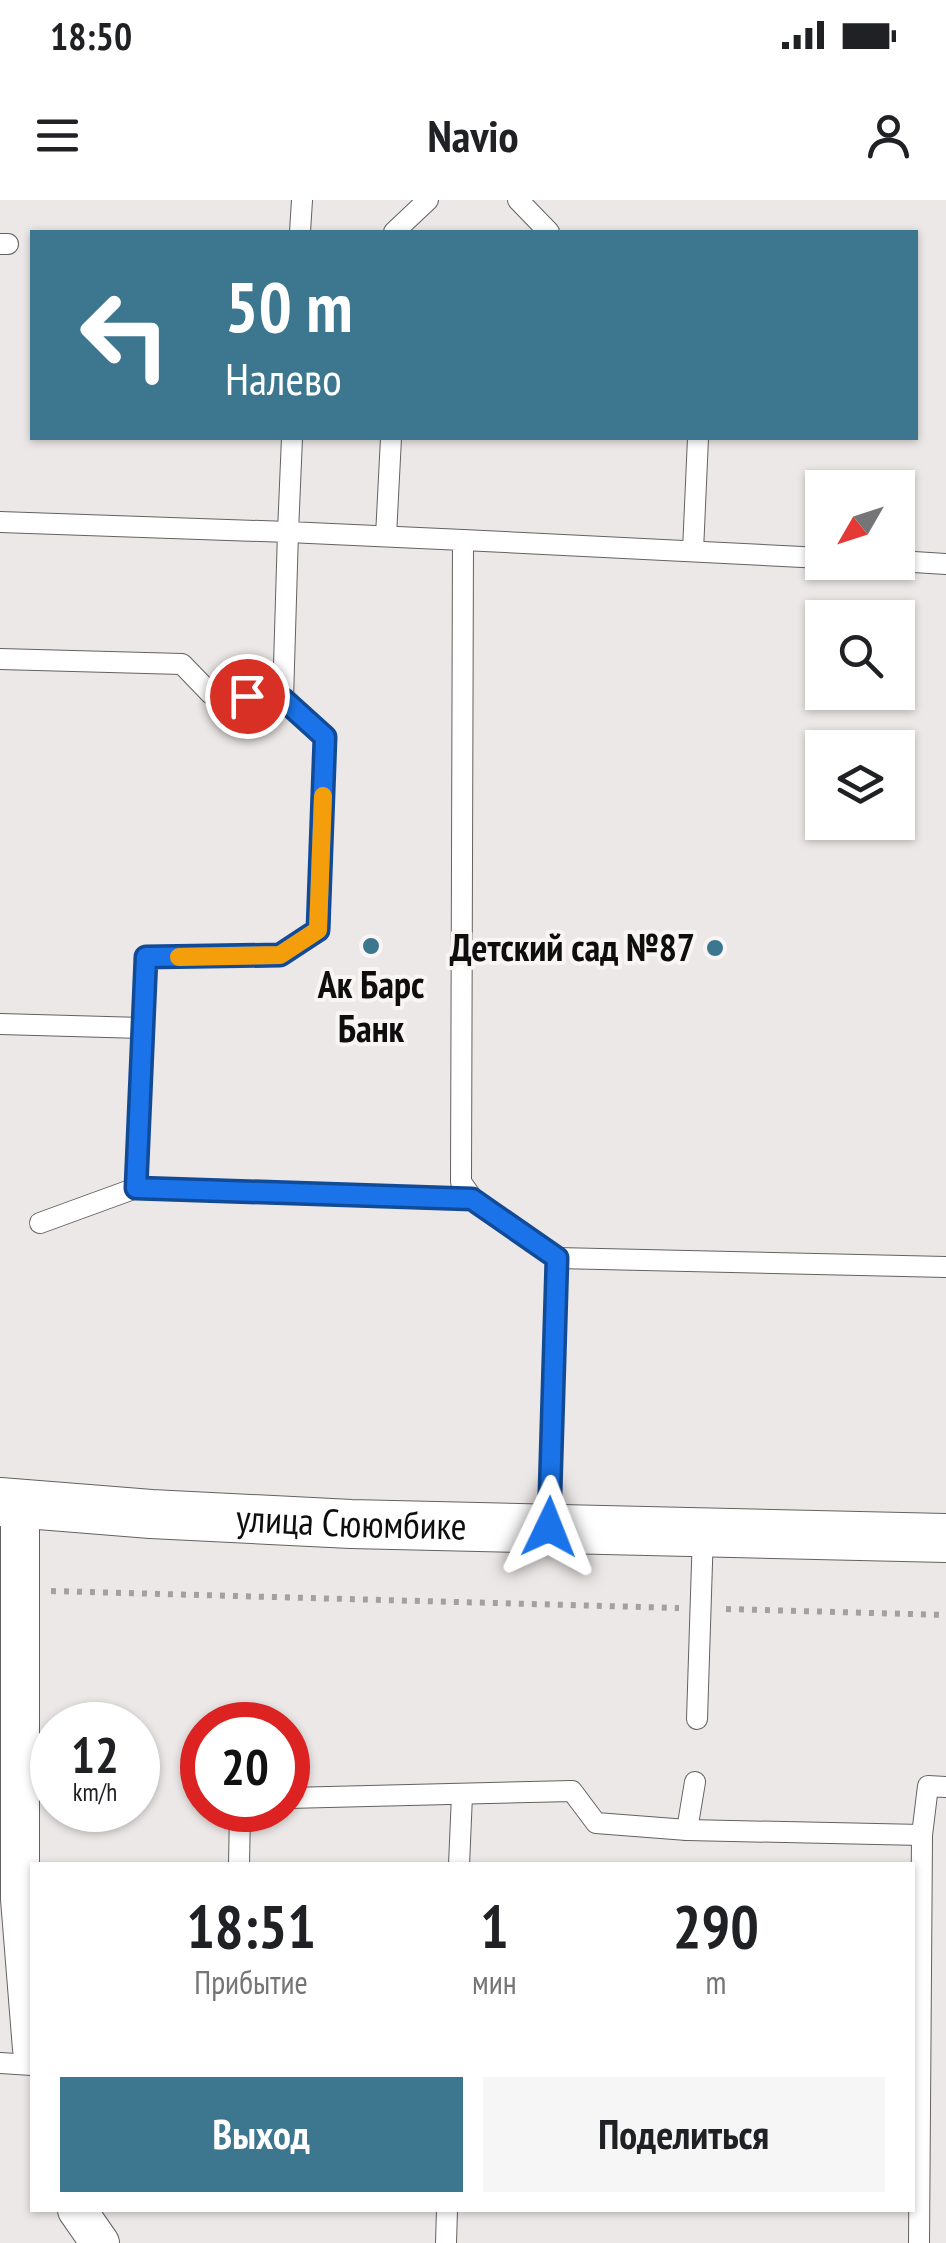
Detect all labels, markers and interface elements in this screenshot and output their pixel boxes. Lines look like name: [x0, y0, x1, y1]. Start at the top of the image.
text: 18:50: [50, 11, 132, 60]
text: Navio: [428, 106, 519, 164]
icon: menu: [30, 108, 85, 163]
icon: person: [861, 108, 916, 163]
text: 50 m: [225, 261, 353, 351]
icon: left: [60, 270, 190, 400]
text: Налево: [225, 349, 342, 407]
north arrow: [805, 470, 915, 580]
map controls: [805, 470, 915, 840]
button: search: [805, 600, 915, 710]
pin: [205, 654, 290, 739]
icon: arrive: [220, 669, 275, 724]
button: layers: [805, 730, 915, 840]
place label: Детский сад №87: [450, 922, 695, 971]
marker: Ак Барс Банк: [360, 935, 382, 957]
marker: Детский сад №87: [704, 937, 726, 959]
place label: Ак Барс Банк: [317, 959, 424, 1052]
position arrow: [497, 1475, 601, 1579]
street label: улица Сююмбике: [235, 1492, 467, 1550]
speed limit sign: 20: [180, 1702, 310, 1832]
text: 12: [71, 1722, 119, 1787]
text: km/h: [73, 1776, 117, 1808]
text: 18:51: [186, 1887, 316, 1965]
text: 1: [480, 1887, 509, 1965]
text: 290: [673, 1887, 759, 1965]
text: Прибытие: [194, 1961, 308, 2003]
text: мин: [472, 1961, 517, 2003]
text: m: [705, 1961, 726, 2003]
button: Выход: [60, 2077, 463, 2192]
button: Поделиться: [483, 2077, 885, 2192]

